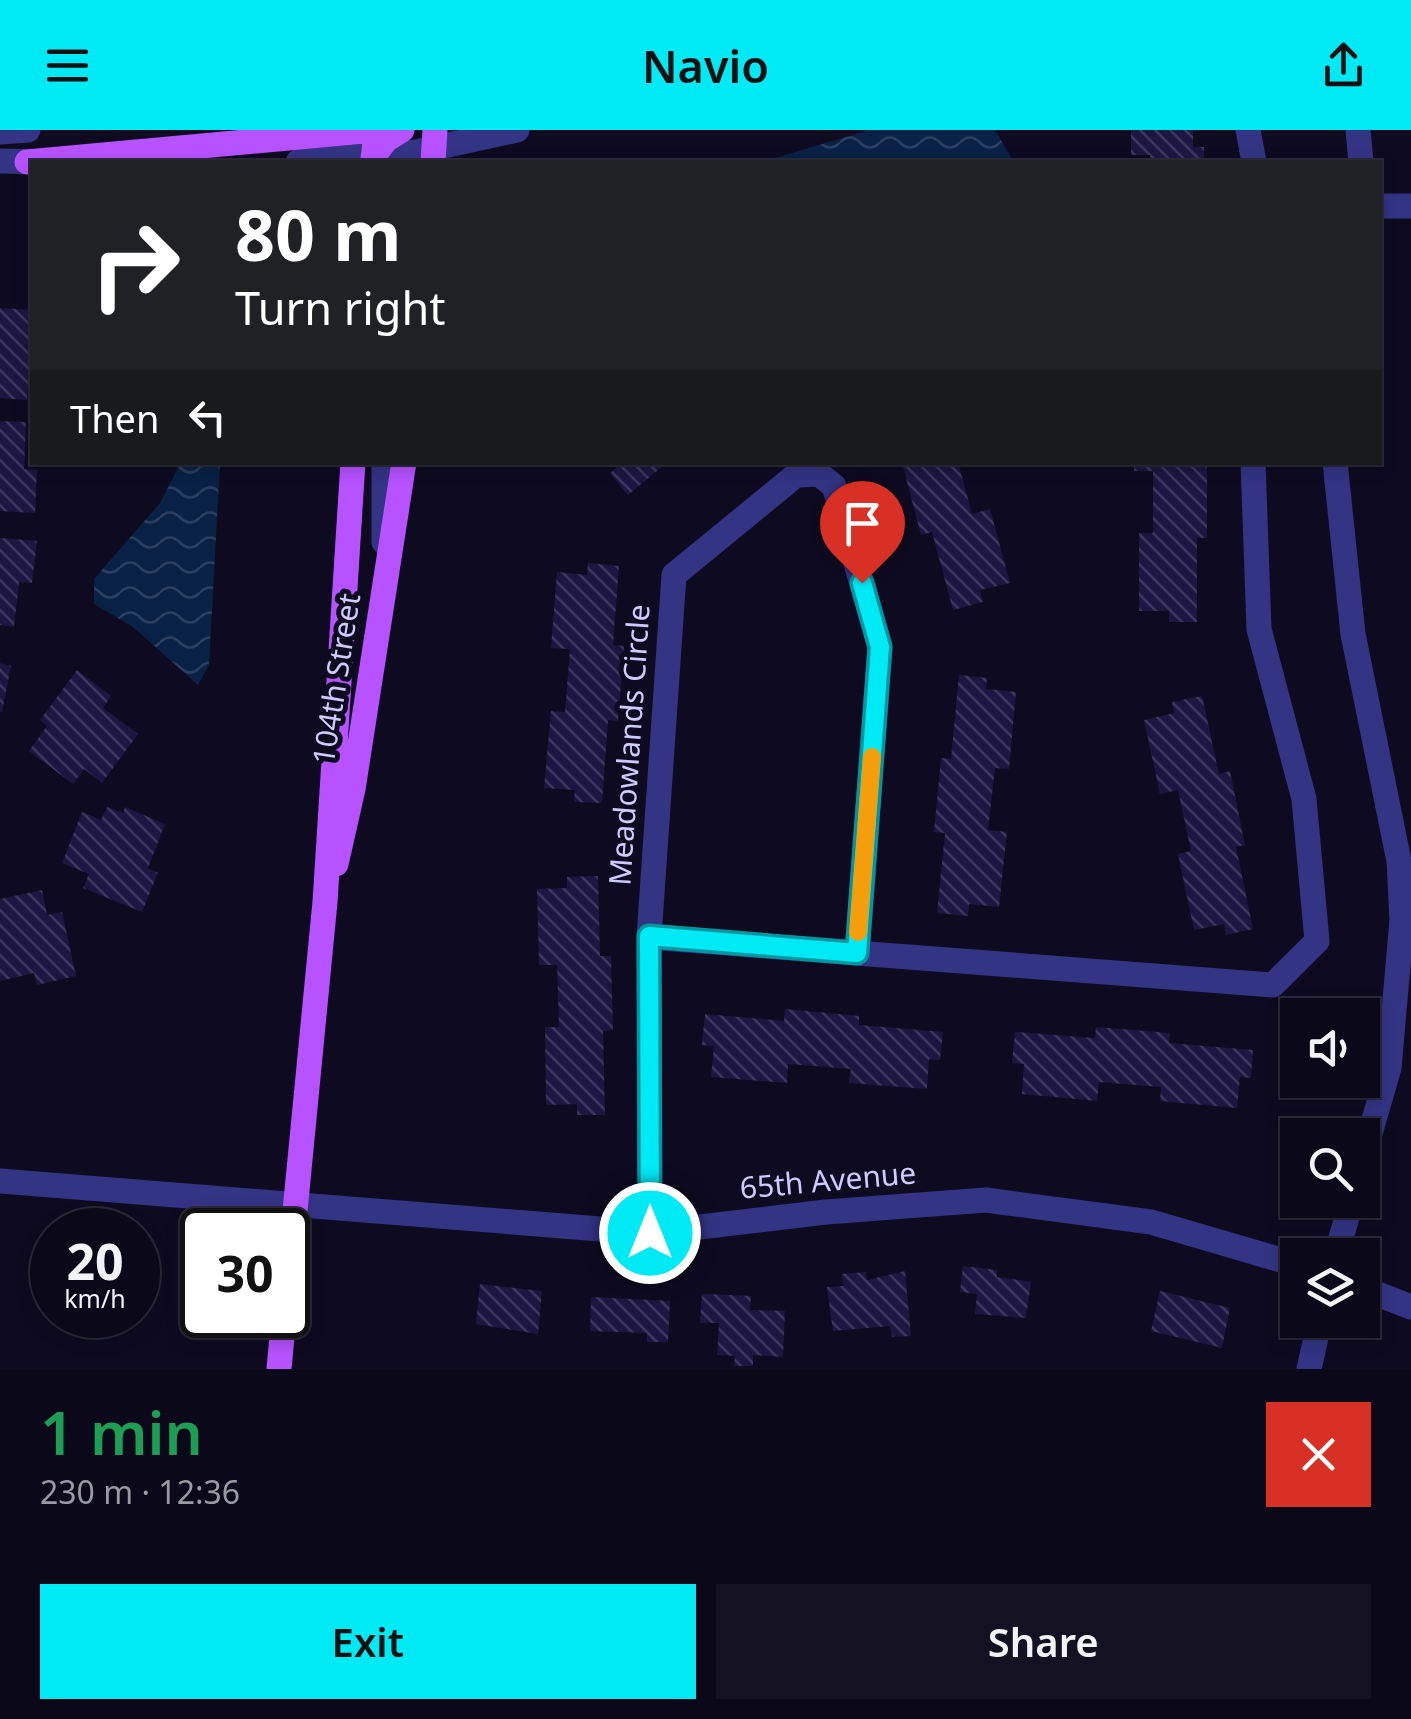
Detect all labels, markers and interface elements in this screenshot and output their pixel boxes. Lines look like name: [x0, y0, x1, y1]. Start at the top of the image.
text: Navio: [642, 35, 769, 96]
icon: menu: [40, 38, 95, 93]
icon: share: [1316, 38, 1371, 93]
text: 80 m: [235, 186, 402, 282]
icon: right: [70, 200, 200, 330]
text: Turn right: [235, 277, 446, 338]
icon: left: [180, 390, 235, 445]
text: Then: [70, 392, 160, 444]
pin: [820, 481, 905, 584]
icon: arrive: [835, 496, 890, 551]
street label: 104th Street: [302, 590, 369, 767]
street label: Meadowlands Circle: [598, 603, 659, 887]
map controls: [1280, 998, 1380, 1338]
button: sound: [1280, 998, 1380, 1098]
button: search: [1280, 1118, 1380, 1218]
street label: 65th Avenue: [738, 1151, 918, 1208]
position arrow: [598, 1181, 702, 1285]
speed limit sign: 30: [180, 1208, 310, 1338]
text: 20: [66, 1227, 124, 1295]
button: layers: [1280, 1238, 1380, 1338]
text: km/h: [64, 1281, 126, 1315]
text: 1 min: [40, 1391, 203, 1473]
button: close: [1266, 1402, 1371, 1507]
text: 230 m · 12:36: [40, 1470, 240, 1513]
button: Exit: [40, 1584, 696, 1699]
button: Share: [716, 1584, 1371, 1699]

